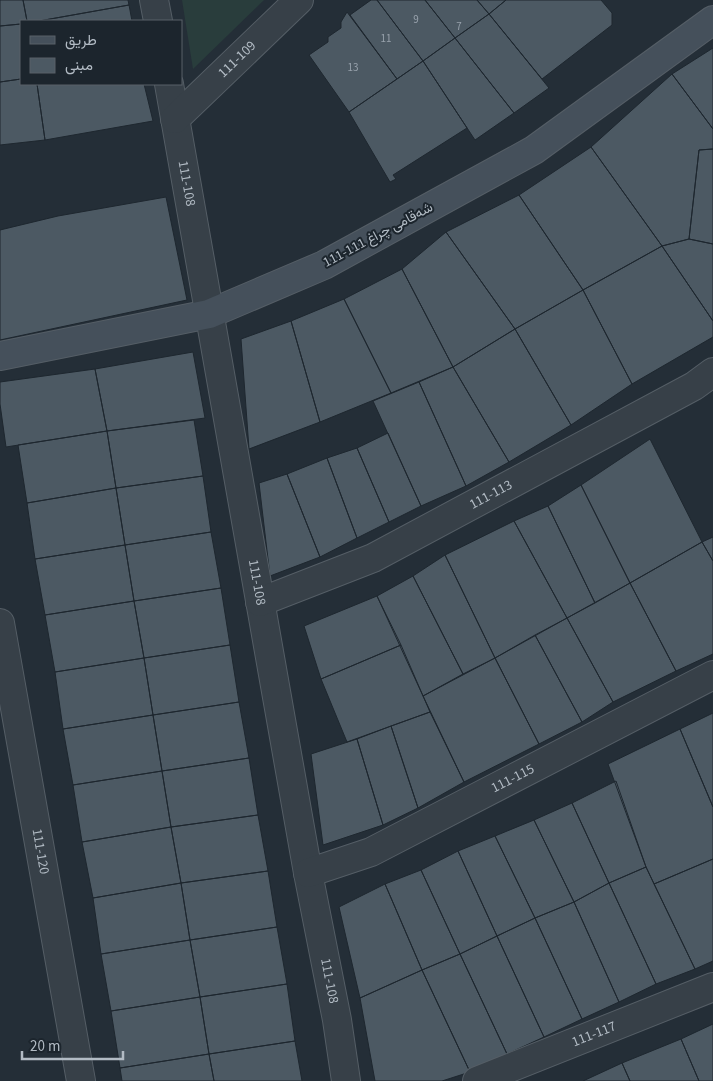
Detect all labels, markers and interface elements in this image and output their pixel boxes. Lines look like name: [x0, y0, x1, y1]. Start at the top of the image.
house number: 9: [413, 12, 419, 27]
house number: 7: [456, 19, 462, 34]
legend: [20, 20, 182, 85]
text: طريق: [65, 30, 97, 51]
house number: 11: [381, 31, 391, 46]
street label: 111-109: [213, 36, 261, 83]
text: مبنى: [65, 55, 93, 76]
house number: 13: [348, 60, 358, 75]
street label: 111-108: [173, 159, 200, 208]
street label: شەقامی چراغ 111-111: [319, 198, 437, 272]
street label: 111-113: [466, 475, 516, 515]
street label: 111-108: [243, 558, 271, 607]
street label: 111-115: [488, 759, 538, 798]
street label: 111-120: [27, 827, 54, 876]
street label: 111-108: [315, 956, 344, 1005]
street label: 111-117: [569, 1017, 619, 1052]
scale bar: [22, 1028, 124, 1060]
text: 20 m: [30, 1036, 60, 1057]

